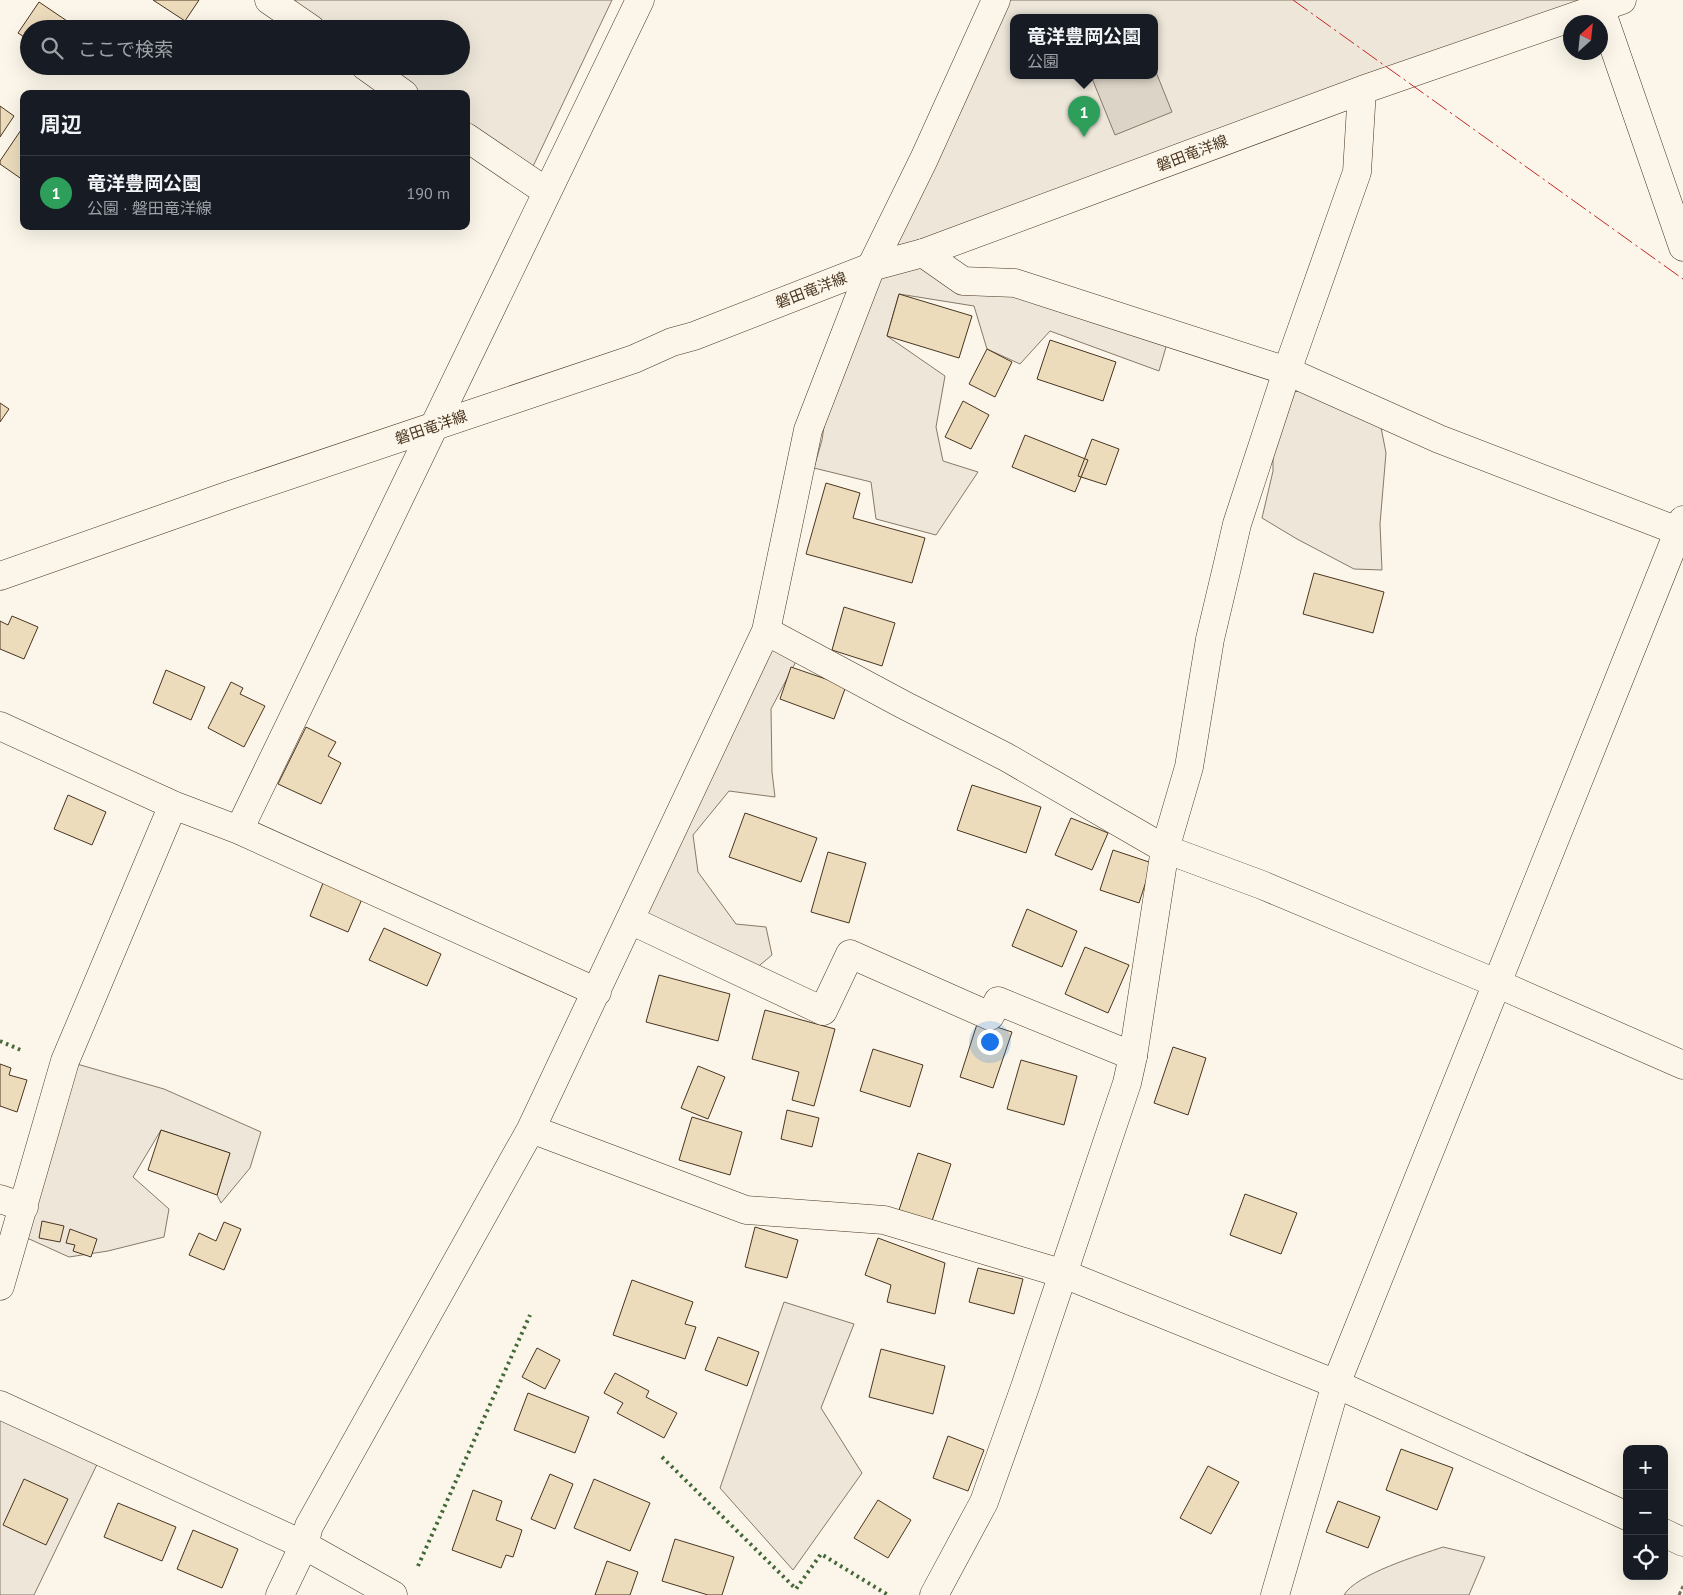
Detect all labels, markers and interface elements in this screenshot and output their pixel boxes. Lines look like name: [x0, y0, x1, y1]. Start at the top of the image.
popup: [1010, 14, 1158, 79]
north arrow: [1563, 15, 1608, 60]
search box: [20, 20, 470, 75]
text: 竜洋豊岡公園: [1027, 24, 1141, 48]
icon: search: [38, 34, 66, 62]
text: ここで検索: [78, 37, 173, 61]
text: 公園: [1027, 51, 1059, 71]
pin: 1: [1068, 96, 1100, 137]
text: 周辺: [40, 111, 82, 138]
street label: 磐田竜洋線: [1154, 131, 1230, 175]
text: 竜洋豊岡公園: [87, 171, 201, 195]
text: 1: [51, 183, 61, 203]
text: 190 m: [407, 183, 450, 203]
text: 公園 · 磐田竜洋線: [87, 198, 212, 218]
street label: 磐田竜洋線: [773, 268, 849, 312]
street label: 磐田竜洋線: [392, 406, 470, 448]
your location: [977, 1029, 1003, 1055]
map controls: [1623, 1445, 1668, 1580]
button: +: [1623, 1445, 1668, 1490]
button: −: [1623, 1490, 1668, 1535]
button: locate: [1623, 1535, 1668, 1580]

